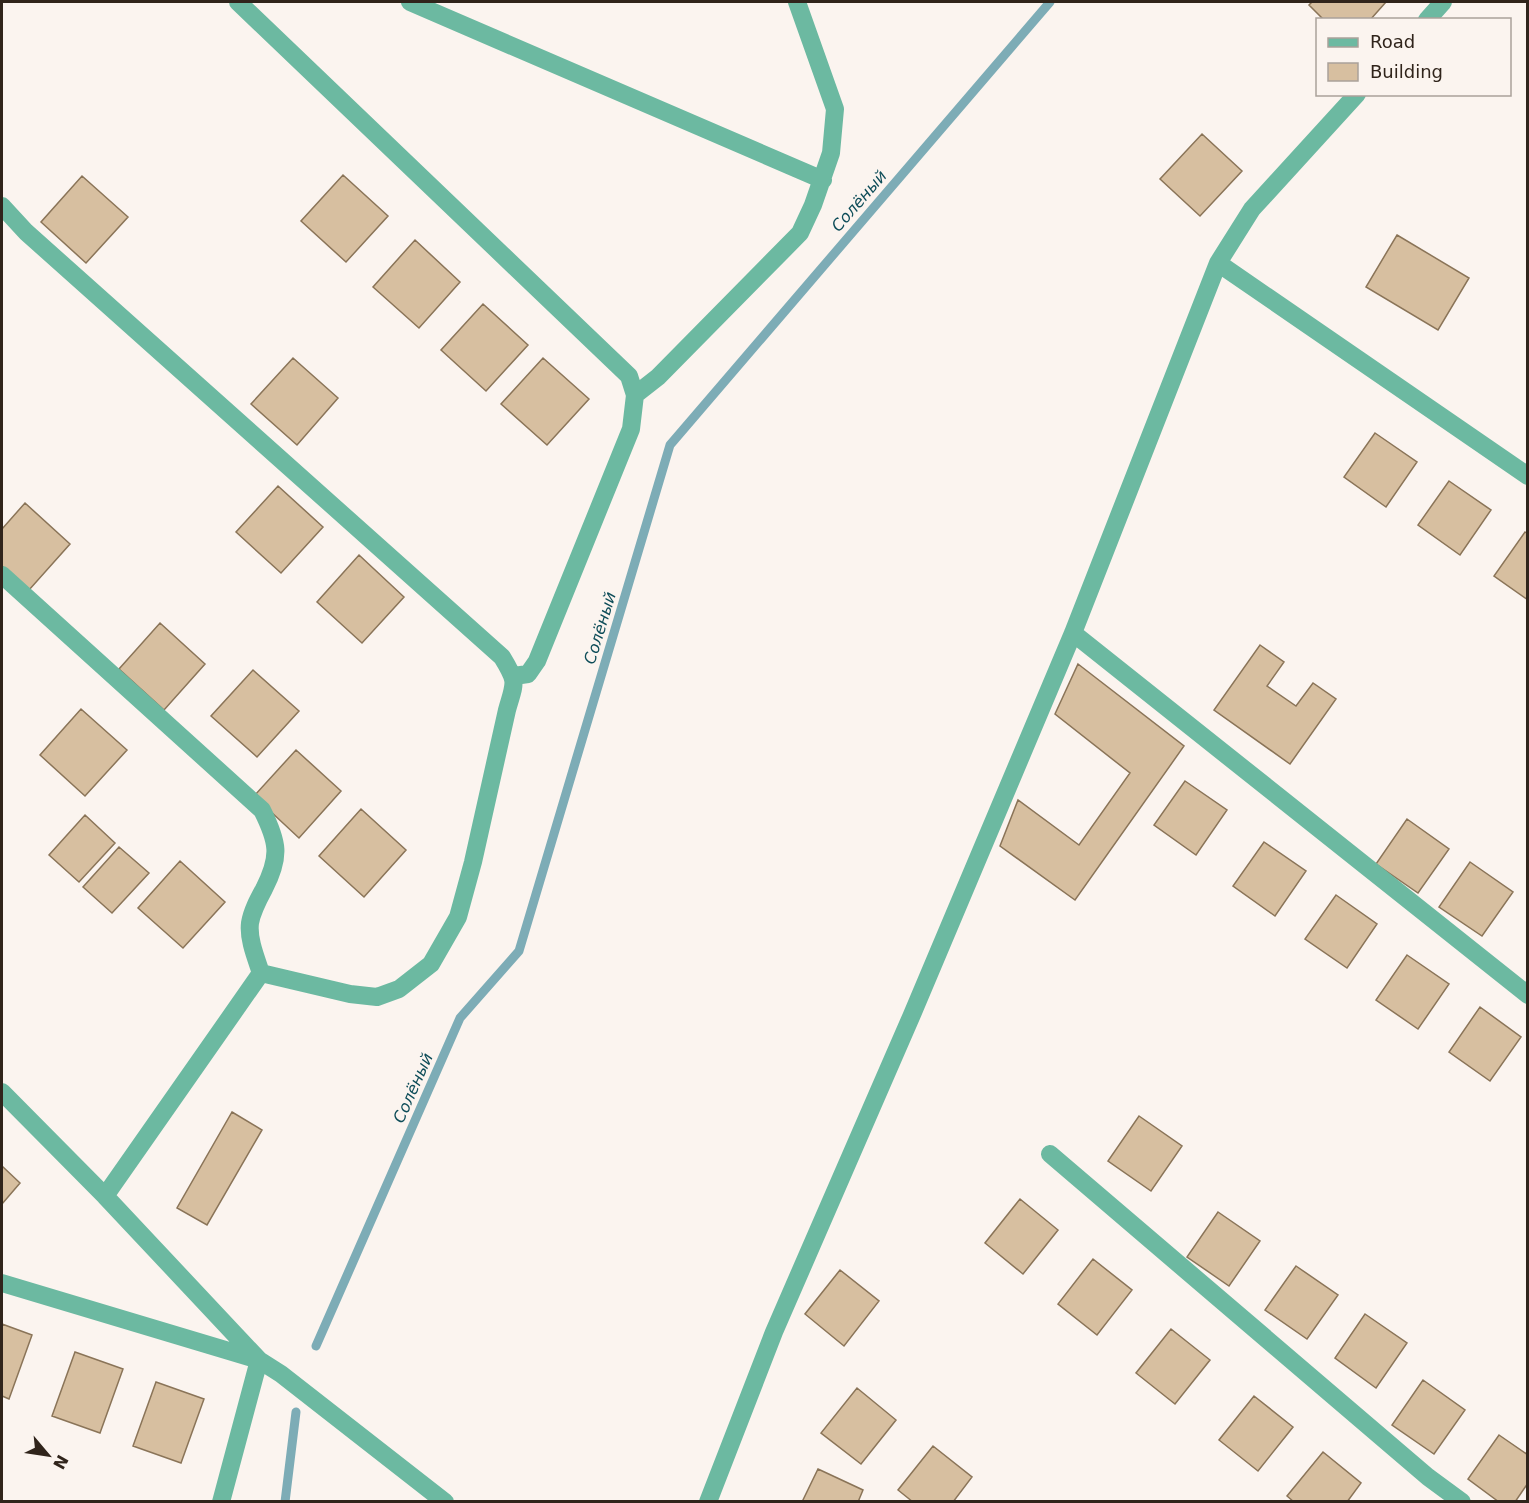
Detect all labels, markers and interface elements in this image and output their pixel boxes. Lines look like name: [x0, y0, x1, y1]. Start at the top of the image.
legend: [1316, 18, 1511, 96]
text: Road: [1370, 31, 1415, 52]
text: Building: [1370, 61, 1443, 82]
water label: Солёный: [827, 167, 891, 235]
water label: Солёный: [580, 590, 620, 666]
water label: Солёный: [389, 1050, 437, 1126]
north arrow: [18, 1425, 78, 1485]
text: N: [49, 1452, 72, 1472]

